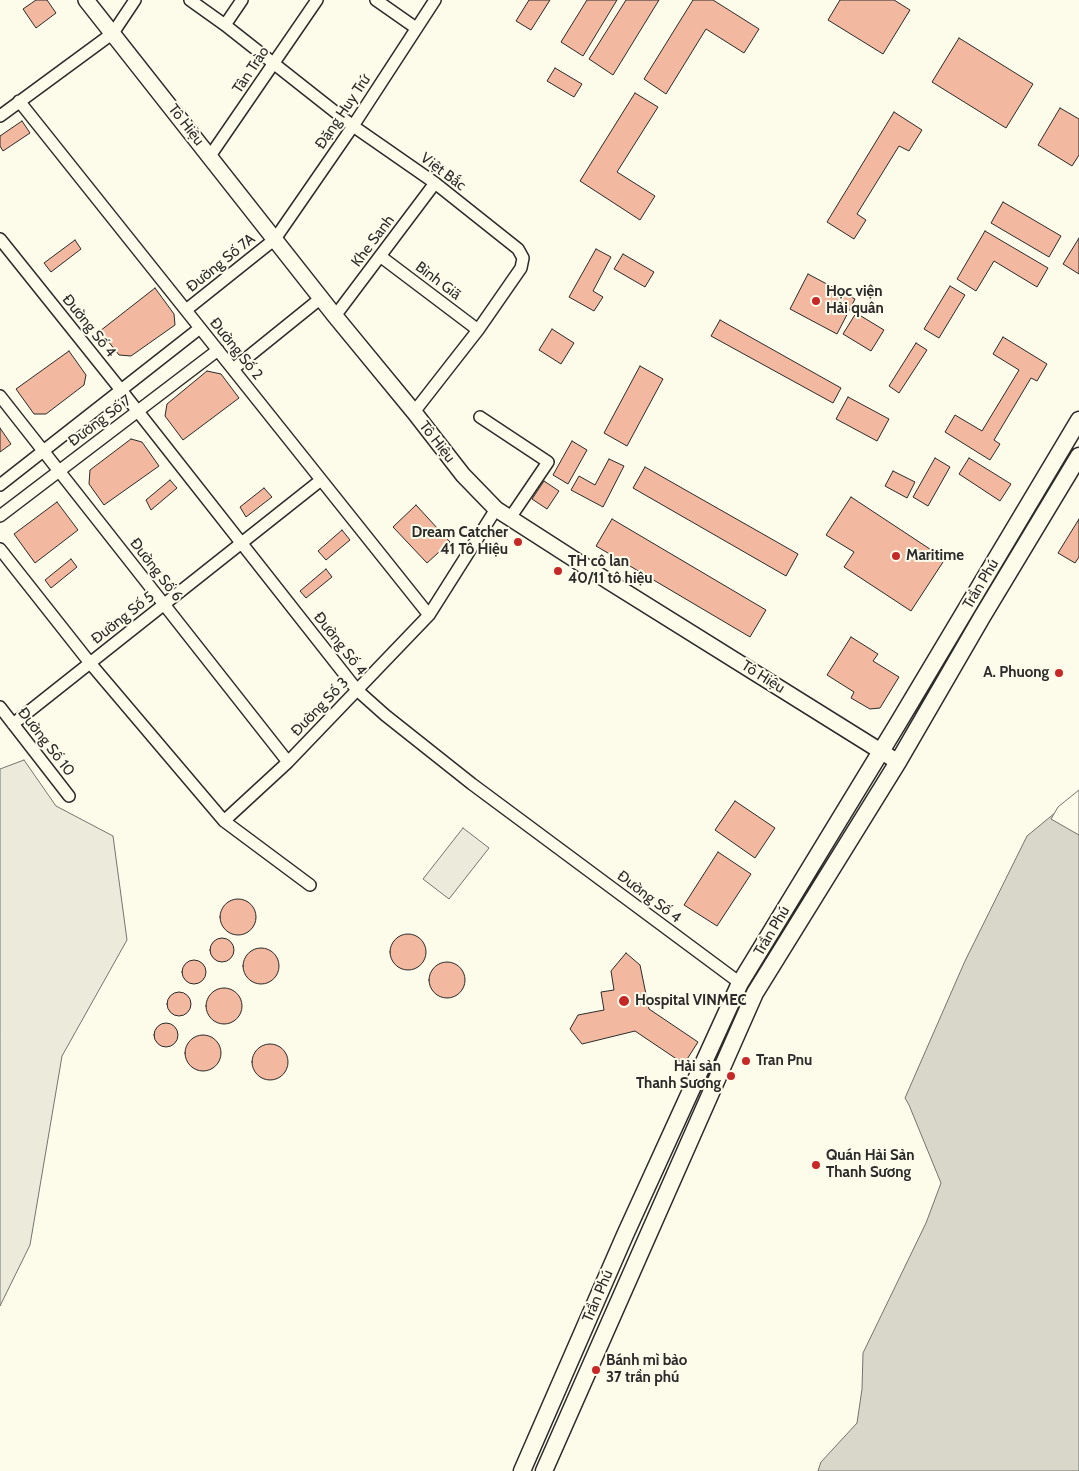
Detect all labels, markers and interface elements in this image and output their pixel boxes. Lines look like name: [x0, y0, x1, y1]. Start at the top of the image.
street label: Tân Trào: [229, 43, 273, 97]
street label: Đặng Huy Trứ: [312, 71, 374, 153]
street label: Tô Hiệu: [164, 101, 208, 149]
street label: Việt Bắc: [417, 149, 469, 195]
street label: Khe Sanh: [348, 212, 398, 270]
street label: Đường Số 7A: [183, 230, 259, 296]
street label: Bình Giã: [412, 258, 464, 304]
place label: Học viện Hải quân: [826, 283, 884, 318]
street label: Đường Số 4: [58, 291, 120, 361]
marker: Học viện Hải quân: [810, 295, 822, 307]
street label: Đường Số 2: [206, 314, 266, 384]
street label: Đường Số 7: [65, 391, 135, 451]
street label: Tô Hiệu: [415, 418, 459, 466]
place label: Dream Catcher 41 Tô Hiệu: [411, 524, 508, 559]
street label: Đường Số 6: [126, 535, 186, 605]
marker: Dream Catcher 41 Tô Hiệu: [512, 536, 524, 548]
place label: Maritime: [906, 547, 964, 565]
marker: Maritime: [890, 550, 902, 562]
place label: TH cô lan 40/11 tô hiệu: [568, 553, 652, 588]
street label: Trần Phú: [959, 556, 1003, 612]
marker: TH cô lan 40/11 tô hiệu: [552, 565, 564, 577]
street label: Đường Số 5: [88, 588, 158, 648]
street label: Đường Số 4: [310, 609, 370, 679]
street label: Tô Hiệu: [738, 657, 788, 697]
place label: A. Phuong: [983, 664, 1049, 682]
marker: A. Phuong: [1053, 667, 1065, 679]
street label: Đường Số 3: [288, 674, 352, 740]
street label: Đường Số 10: [14, 704, 78, 780]
street label: Đường Số 4: [614, 867, 684, 927]
street label: Trần Phú: [750, 903, 794, 959]
place label: Hospital VINMEC: [635, 992, 747, 1010]
marker: Hospital VINMEC: [617, 994, 631, 1008]
place label: Tran Pnu: [756, 1052, 812, 1070]
marker: Tran Pnu: [740, 1055, 752, 1067]
place label: Hải sản Thanh Sương: [636, 1058, 721, 1093]
marker: Hải sản Thanh Sương: [725, 1070, 737, 1082]
place label: Quán Hải Sản Thanh Sương: [826, 1147, 914, 1182]
marker: Quán Hải Sản Thanh Sương: [810, 1159, 822, 1171]
street label: Trần Phú: [579, 1267, 617, 1325]
place label: Bánh mì bảo 37 trần phú: [606, 1352, 687, 1387]
marker: Bánh mì bảo 37 trần phú: [590, 1364, 602, 1376]

